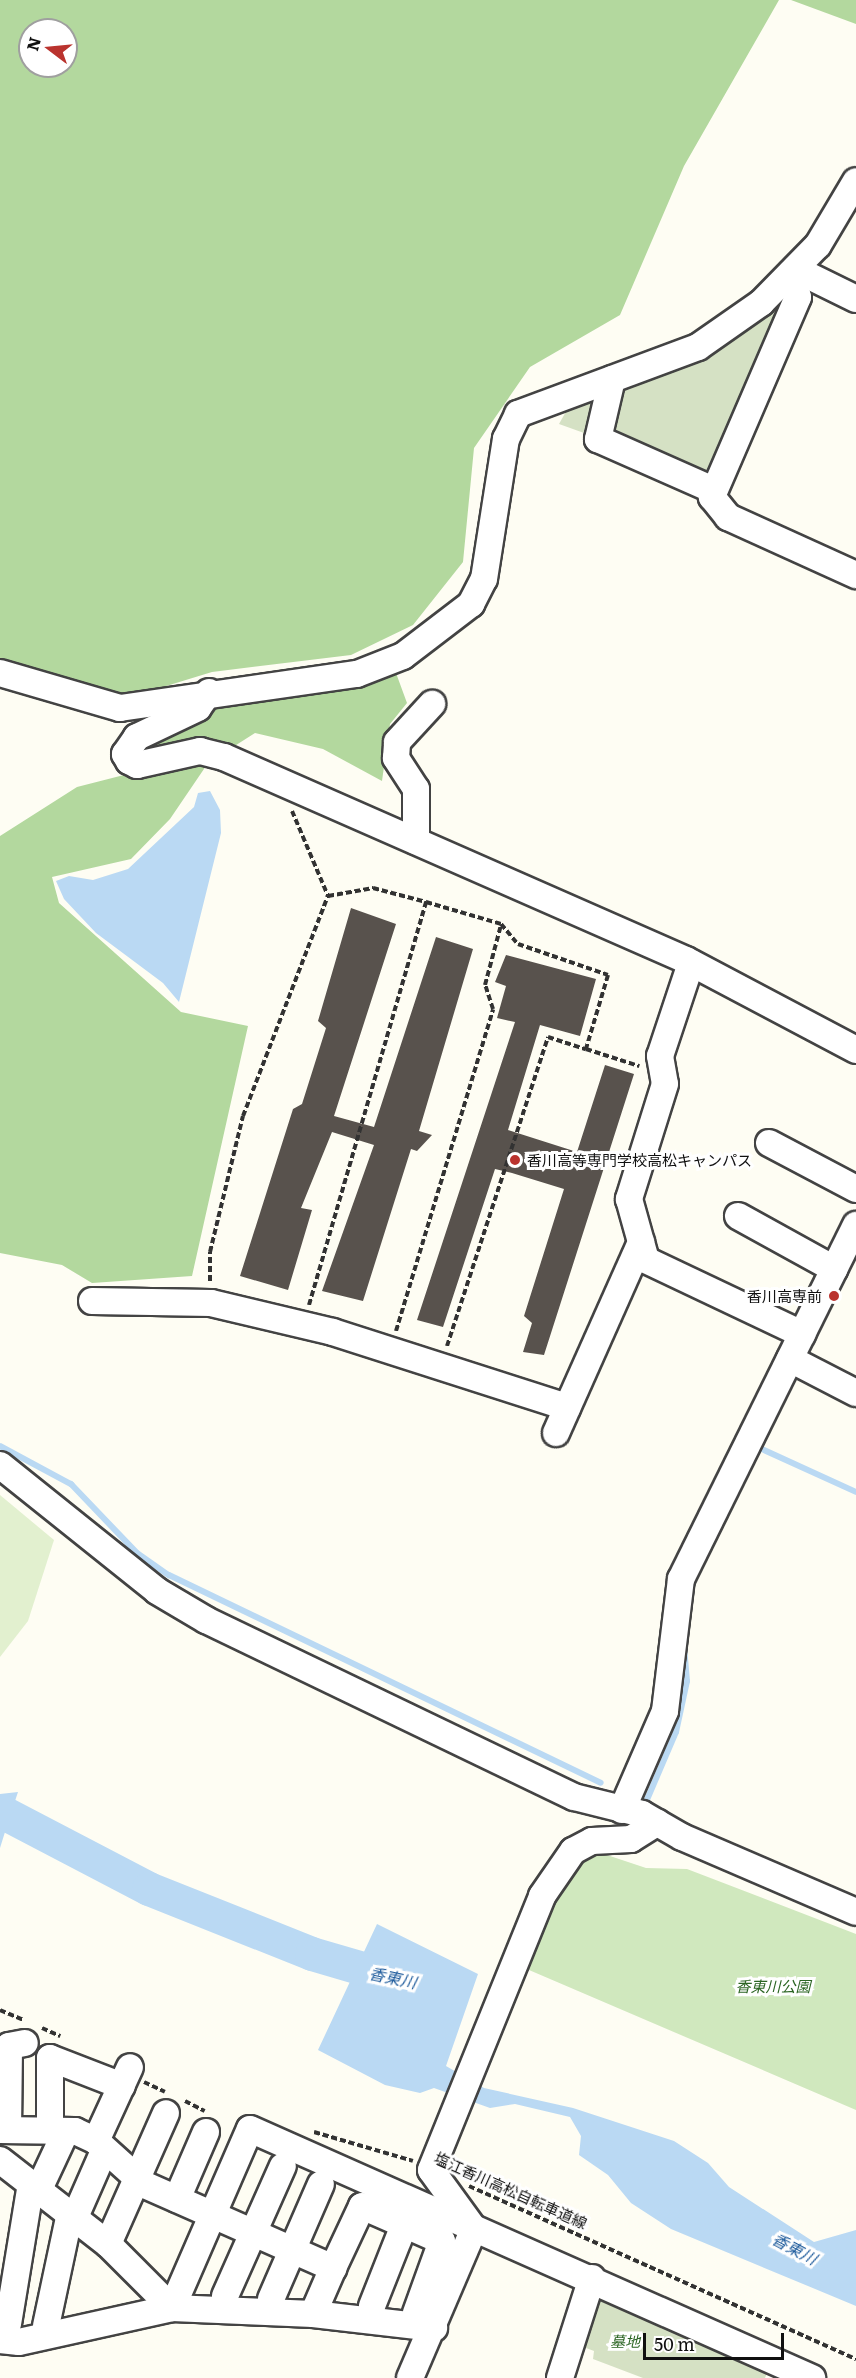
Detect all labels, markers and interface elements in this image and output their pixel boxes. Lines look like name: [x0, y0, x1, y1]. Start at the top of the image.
north arrow: [18, 18, 78, 78]
text: N: [19, 34, 46, 53]
place label: 香川高等専門学校高松キャンパス: [527, 1151, 752, 1169]
marker: 香川高等専門学校高松キャンパス: [508, 1153, 522, 1167]
place label: 香川高専前: [747, 1287, 822, 1305]
marker: 香川高専前: [827, 1289, 841, 1303]
water label: 香東川: [368, 1963, 418, 1991]
park label: 香東川公園: [736, 1977, 810, 1995]
street label: 塩江香川高松自転車道線: [432, 2148, 590, 2232]
water label: 香東川: [769, 2228, 821, 2268]
scale bar: [646, 2321, 787, 2359]
text: 50 m: [654, 2330, 695, 2357]
park label: 墓地: [610, 2332, 640, 2350]

